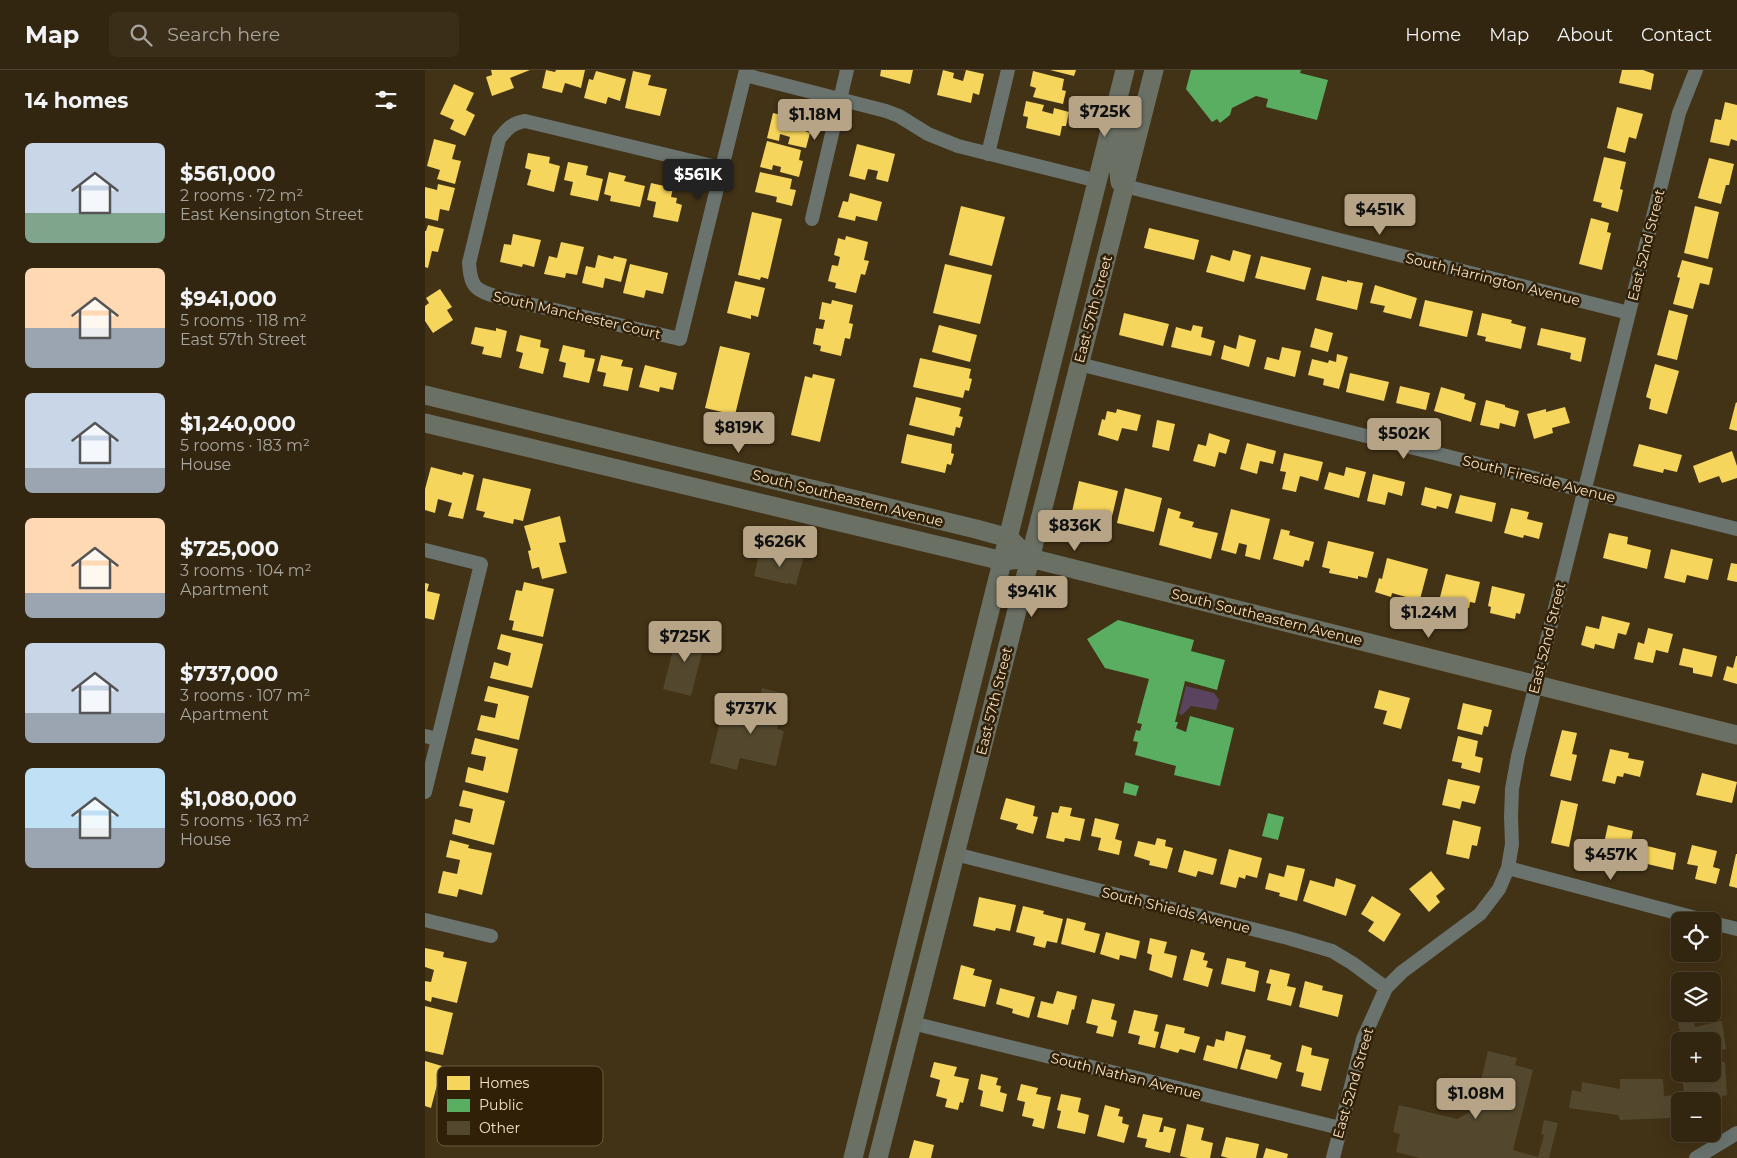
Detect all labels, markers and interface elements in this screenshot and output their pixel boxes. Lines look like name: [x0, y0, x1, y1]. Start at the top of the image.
search box: [109, 12, 459, 57]
text: Map: [25, 20, 79, 49]
icon: search: [127, 21, 155, 49]
text: Search here: [167, 23, 280, 46]
text: Home: [1405, 24, 1461, 46]
text: Map: [1489, 24, 1529, 46]
text: About: [1557, 24, 1613, 46]
text: Contact: [1641, 24, 1712, 46]
icon: filters: [372, 86, 400, 114]
text: 14 homes: [25, 88, 129, 113]
pin: $725K: [1070, 96, 1140, 138]
pin: $1.18M: [774, 98, 856, 141]
text: $725K: [1080, 102, 1130, 121]
text: $1.18M: [789, 105, 841, 124]
pin: $561K: [663, 158, 733, 201]
text: $561,000: [180, 161, 276, 186]
icon: home: [65, 163, 125, 223]
text: $561K: [674, 165, 722, 184]
text: 2 rooms · 72 m²: [180, 186, 303, 205]
street label: East 52nd Street: [1623, 187, 1669, 303]
pin: $451K: [1345, 194, 1415, 236]
text: $451K: [1355, 200, 1405, 219]
text: East Kensington Street: [180, 205, 364, 224]
street label: South Harrington Avenue: [1404, 249, 1582, 309]
street label: East 57th Street: [1070, 253, 1116, 365]
text: $941,000: [180, 286, 277, 311]
street label: South Manchester Court: [491, 287, 663, 343]
icon: home: [65, 288, 125, 348]
text: 5 rooms · 118 m²: [180, 311, 307, 330]
text: East 57th Street: [180, 330, 306, 349]
text: $1,240,000: [180, 411, 296, 436]
pin: $819K: [704, 412, 774, 454]
icon: home: [65, 413, 125, 473]
text: $819K: [714, 418, 764, 437]
pin: $502K: [1369, 418, 1439, 460]
text: $502K: [1378, 424, 1430, 443]
text: 5 rooms · 183 m²: [180, 436, 310, 455]
street label: South Fireside Avenue: [1461, 451, 1617, 507]
text: House: [180, 455, 231, 474]
street label: South Southeastern Avenue: [751, 466, 945, 530]
pin: $836K: [1040, 510, 1110, 552]
text: $836K: [1049, 516, 1101, 535]
pin: $626K: [745, 526, 815, 568]
text: $626K: [754, 532, 806, 551]
text: $725,000: [180, 536, 279, 561]
icon: home: [65, 538, 125, 598]
text: 3 rooms · 104 m²: [180, 561, 312, 580]
pin: $941K: [997, 576, 1067, 618]
text: Apartment: [180, 580, 269, 599]
street label: East 52nd Street: [1524, 580, 1570, 696]
text: $941K: [1008, 582, 1056, 601]
street label: South Southeastern Avenue: [1170, 585, 1364, 649]
pin: $1.24M: [1388, 596, 1470, 639]
text: $1.24M: [1401, 603, 1457, 622]
pin: $725K: [650, 620, 720, 663]
text: $725K: [660, 627, 710, 646]
street label: East 57th Street: [972, 645, 1016, 757]
text: $737,000: [180, 661, 278, 686]
icon: home: [65, 663, 125, 723]
text: 3 rooms · 107 m²: [180, 686, 310, 705]
pin: $737K: [716, 692, 786, 735]
text: $737K: [726, 699, 776, 718]
text: Apartment: [180, 705, 269, 724]
text: $1,080,000: [180, 786, 297, 811]
icon: home: [65, 788, 125, 848]
text: 5 rooms · 163 m²: [180, 811, 309, 830]
text: House: [180, 830, 231, 849]
pin: $457K: [1576, 838, 1646, 881]
text: $457K: [1585, 845, 1637, 864]
street label: South Shields Avenue: [1100, 883, 1252, 937]
map controls: [1671, 912, 1721, 1142]
button: locate: [1671, 912, 1721, 962]
button: layers: [1671, 972, 1721, 1022]
street label: East 52nd Street: [1329, 1025, 1378, 1140]
button: +: [1671, 1032, 1721, 1082]
street label: South Nathan Avenue: [1049, 1049, 1203, 1103]
legend: [437, 1066, 603, 1146]
text: Homes: [479, 1074, 529, 1092]
pin: $1.08M: [1435, 1078, 1517, 1120]
text: $1.08M: [1447, 1084, 1505, 1103]
button: −: [1671, 1092, 1721, 1142]
text: Public: [479, 1096, 523, 1114]
text: Other: [479, 1119, 520, 1137]

